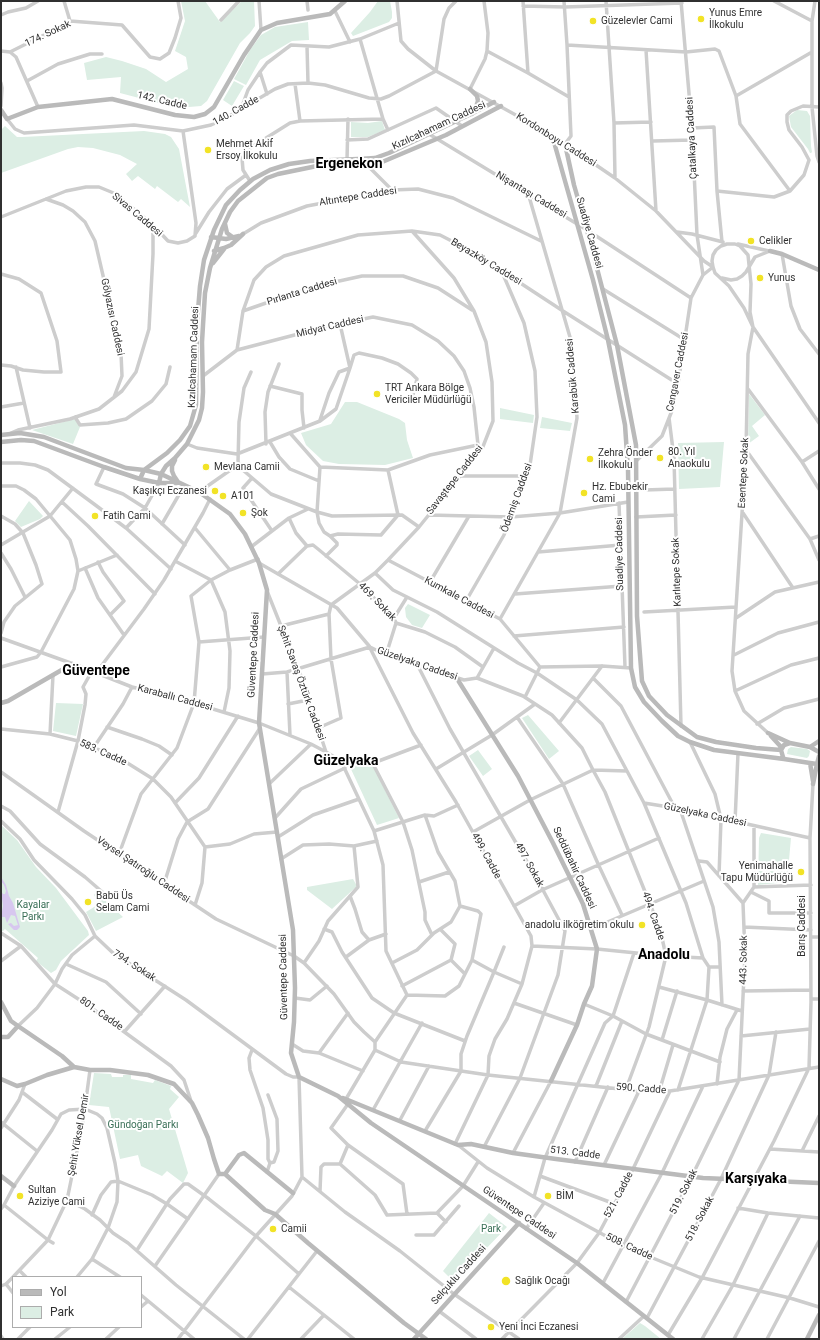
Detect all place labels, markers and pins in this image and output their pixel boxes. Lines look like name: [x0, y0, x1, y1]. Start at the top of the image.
place label: Yunus Emre İlkokulu: [709, 7, 762, 30]
marker: Yunus Emre İlkokulu: [696, 14, 706, 24]
place label: Güzelevler Cami: [601, 15, 673, 27]
marker: Güzelevler Cami: [588, 16, 598, 26]
place label: Mehmet Akif Ersoy İlkokulu: [216, 138, 278, 162]
marker: Mehmet Akif Ersoy İlkokulu: [203, 145, 213, 155]
place label: Celikler: [759, 235, 792, 247]
marker: Celikler: [746, 236, 756, 246]
place label: Yunus: [768, 272, 796, 284]
marker: Yunus: [755, 273, 765, 283]
place label: TRT Ankara Bölge Vericiler Müdürlüğü: [385, 382, 471, 406]
marker: TRT Ankara Bölge Vericiler Müdürlüğü: [372, 389, 382, 399]
place label: 80. Yıl Anaokulu: [668, 446, 710, 470]
place label: Zehra Önder İlkokulu: [598, 447, 653, 470]
marker: 80. Yıl Anaokulu: [655, 453, 665, 463]
marker: Zehra Önder İlkokulu: [585, 454, 595, 464]
place label: Mevlana Camii: [214, 461, 280, 473]
marker: Mevlana Camii: [201, 462, 211, 472]
place label: Hz. Ebubekir Cami: [592, 481, 648, 504]
place label: Kaşıkçı Eczanesi: [133, 485, 207, 497]
marker: Kaşıkçı Eczanesi: [210, 486, 220, 496]
marker: Hz. Ebubekir Cami: [579, 488, 589, 498]
place label: A101: [231, 490, 254, 502]
marker: A101: [218, 491, 228, 501]
place label: Şok: [251, 507, 268, 519]
marker: Şok: [238, 508, 248, 518]
place label: Fatih Cami: [103, 510, 151, 522]
marker: Fatih Cami: [90, 511, 100, 521]
place label: Yenimahalle Tapu Müdürlüğü: [721, 860, 793, 884]
marker: Yenimahalle Tapu Müdürlüğü: [796, 867, 806, 877]
place label: Babü Üs Selam Cami: [96, 890, 150, 914]
marker: Babü Üs Selam Cami: [83, 897, 93, 907]
place label: anadolu ilköğretim okulu: [525, 919, 634, 931]
marker: anadolu ilköğretim okulu: [637, 920, 647, 930]
place label: Sultan Aziziye Cami: [28, 1184, 85, 1208]
place label: BİM: [556, 1190, 574, 1202]
marker: Sultan Aziziye Cami: [15, 1191, 25, 1201]
marker: BİM: [543, 1191, 553, 1201]
place label: Camii: [281, 1223, 307, 1235]
marker: Camii: [268, 1224, 278, 1234]
marker: Sağlık Ocağı: [500, 1275, 512, 1287]
place label: Sağlık Ocağı: [515, 1275, 570, 1287]
place label: Yeni İnci Eczanesi: [499, 1321, 578, 1333]
marker: Yeni İnci Eczanesi: [486, 1322, 496, 1332]

